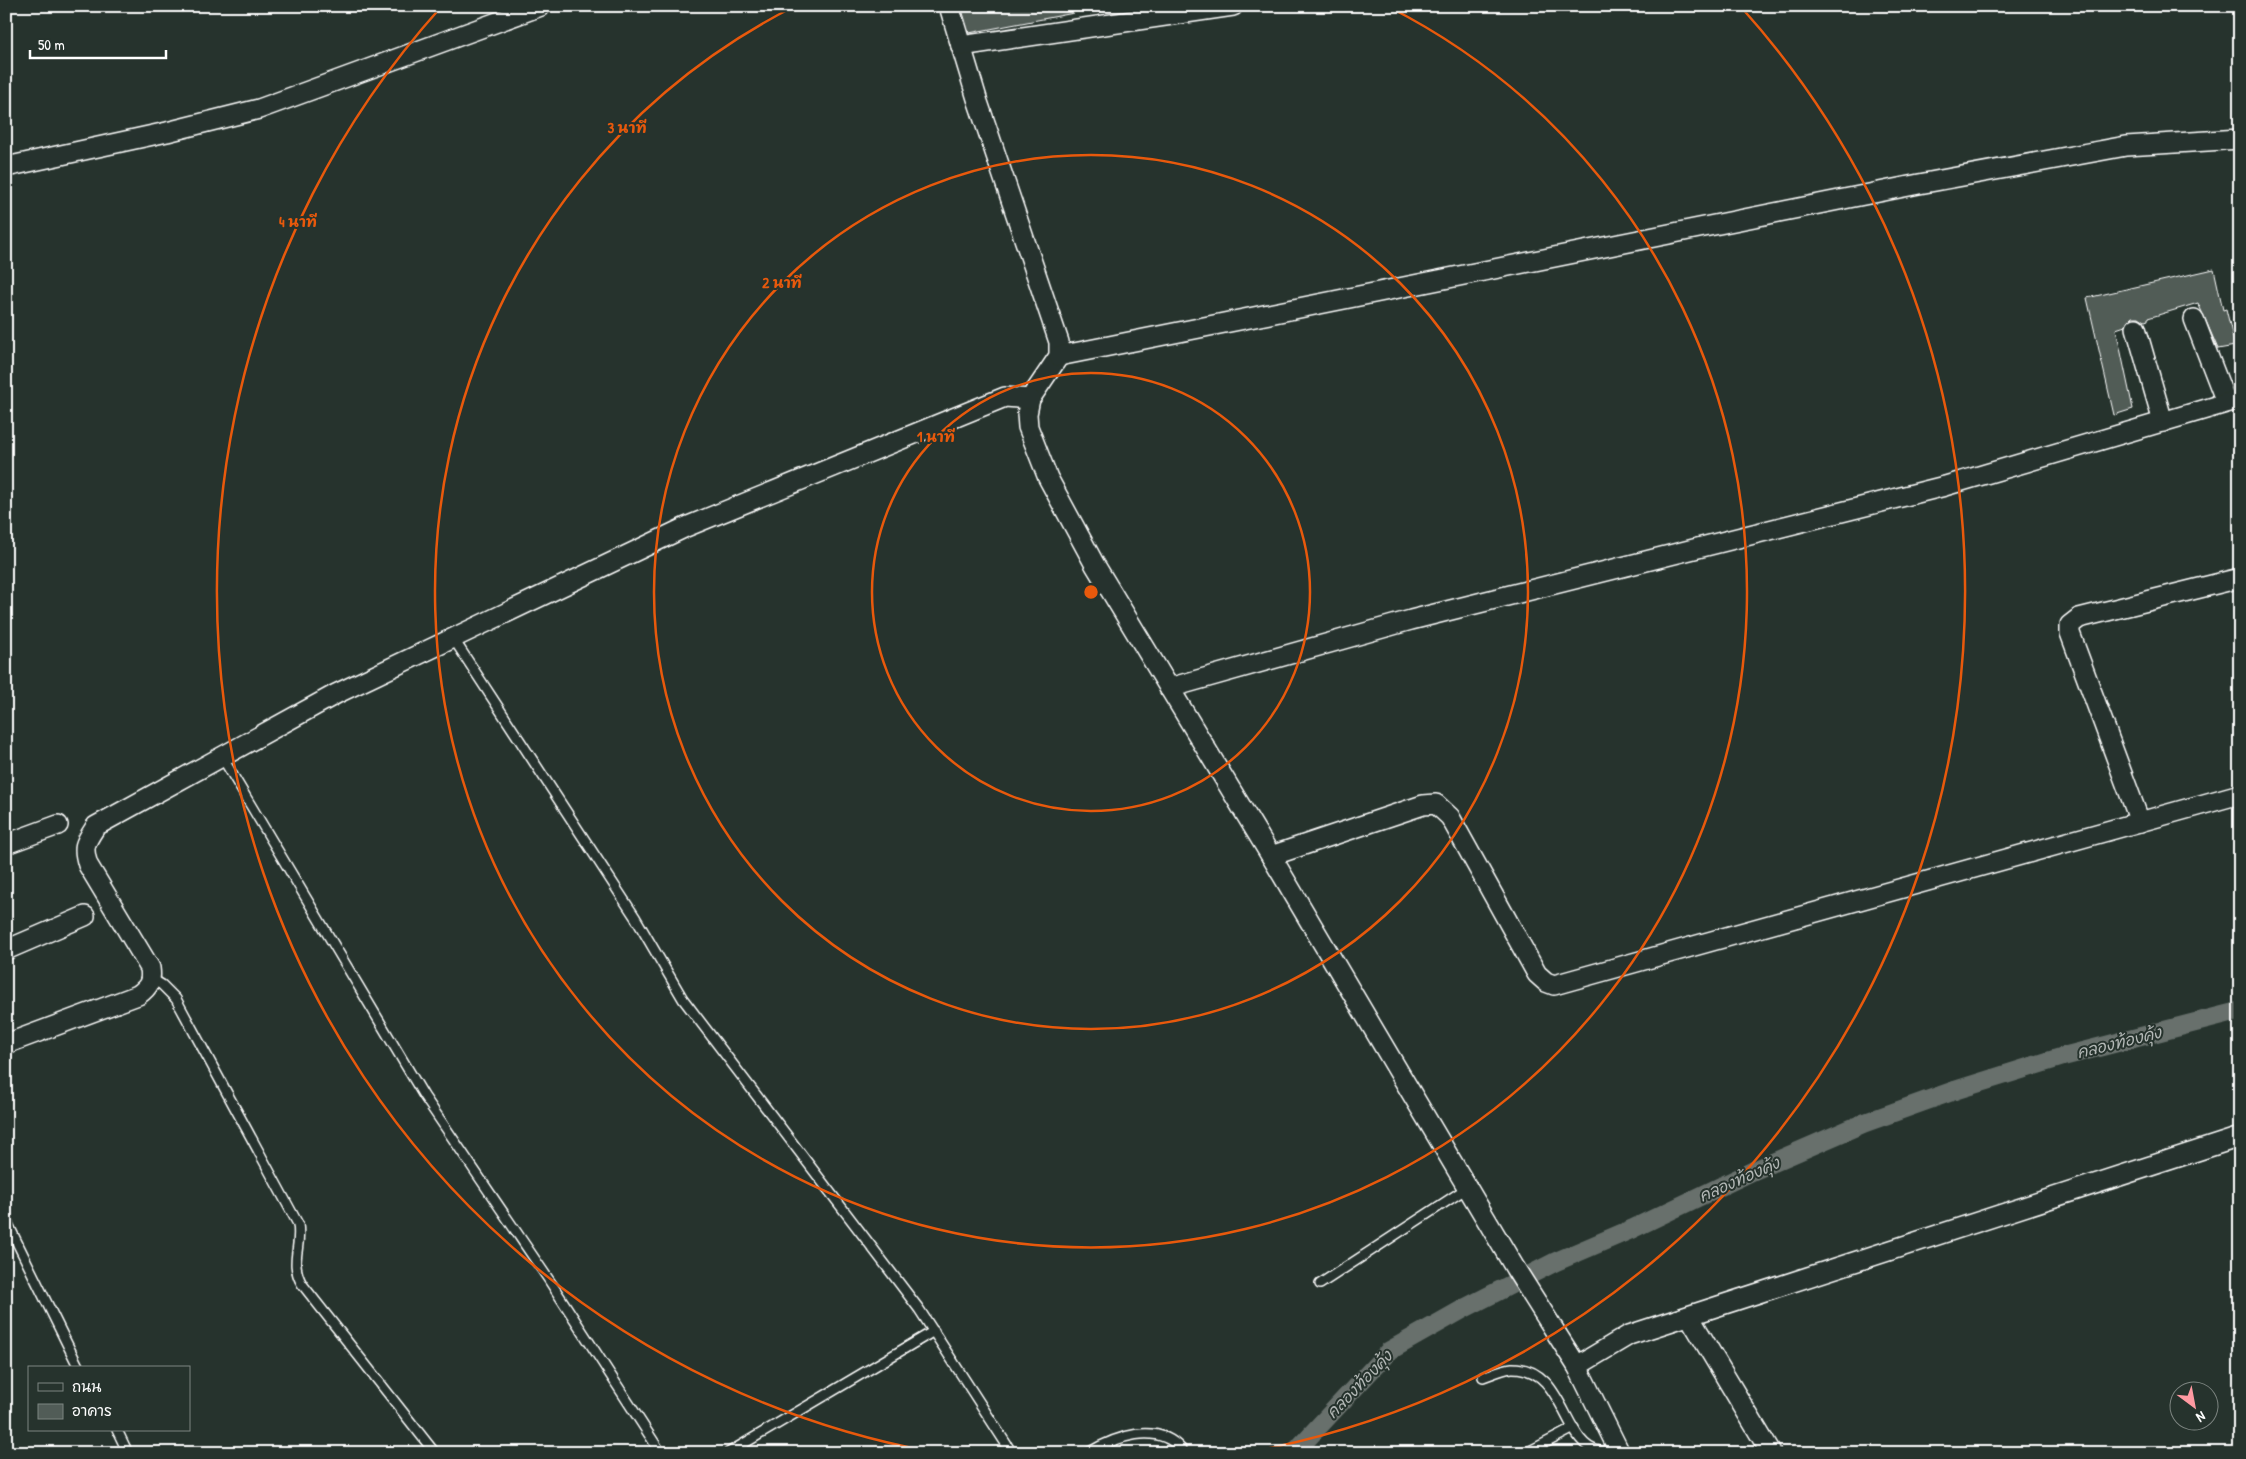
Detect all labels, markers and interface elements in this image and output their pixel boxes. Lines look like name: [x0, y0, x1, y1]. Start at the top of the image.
scale bar: [30, 28, 166, 60]
text: 50 m: [38, 34, 65, 55]
text: 3 นาที: [607, 117, 647, 138]
text: 4 นาที: [279, 211, 317, 232]
text: 2 นาที: [762, 272, 802, 293]
text: 1 นาที: [917, 426, 955, 447]
centre of rings: [1082, 583, 1100, 601]
water label: คลองท้องคุ้ง: [2075, 1020, 2166, 1065]
water label: คลองท้องคุ้ง: [1695, 1151, 1785, 1208]
water label: คลองท้องคุ้ง: [1321, 1344, 1400, 1424]
legend: [28, 1366, 190, 1432]
text: ถนน: [72, 1376, 101, 1397]
north arrow: [2168, 1382, 2218, 1432]
text: อาคาร: [72, 1400, 112, 1421]
text: N: [2192, 1407, 2209, 1428]

